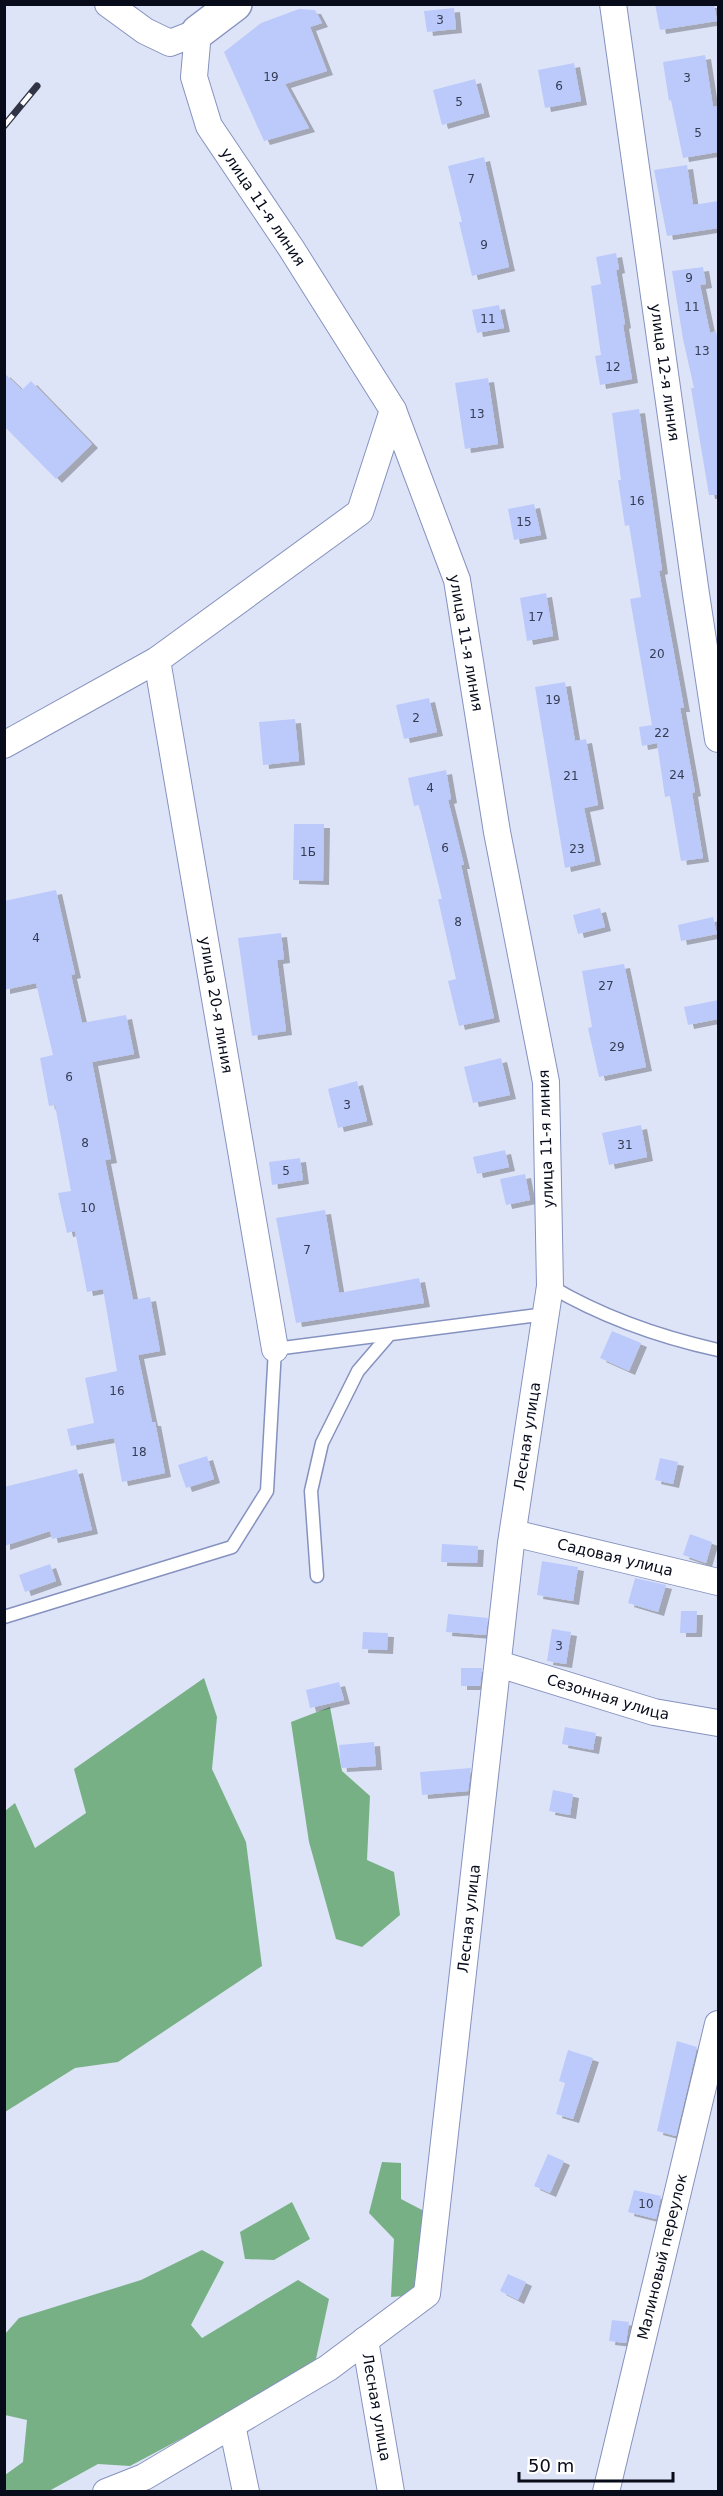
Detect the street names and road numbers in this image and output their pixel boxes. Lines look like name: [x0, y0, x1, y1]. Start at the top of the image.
street label: улица 11-я линия: [217, 145, 309, 269]
street label: улица 12-я линия: [646, 302, 683, 442]
street label: улица 11-я линия: [445, 573, 487, 713]
street label: улица 20-я линия: [196, 935, 237, 1075]
street label: улица 11-я линия: [535, 1069, 557, 1209]
street label: Лесная улица: [510, 1381, 544, 1492]
street label: Садовая улица: [555, 1535, 675, 1580]
street label: Сезонная улица: [544, 1670, 671, 1723]
street label: Лесная улица: [454, 1863, 484, 1974]
street label: Малиновый переулок: [634, 2172, 691, 2342]
street label: Лесная улица: [358, 2352, 395, 2462]

